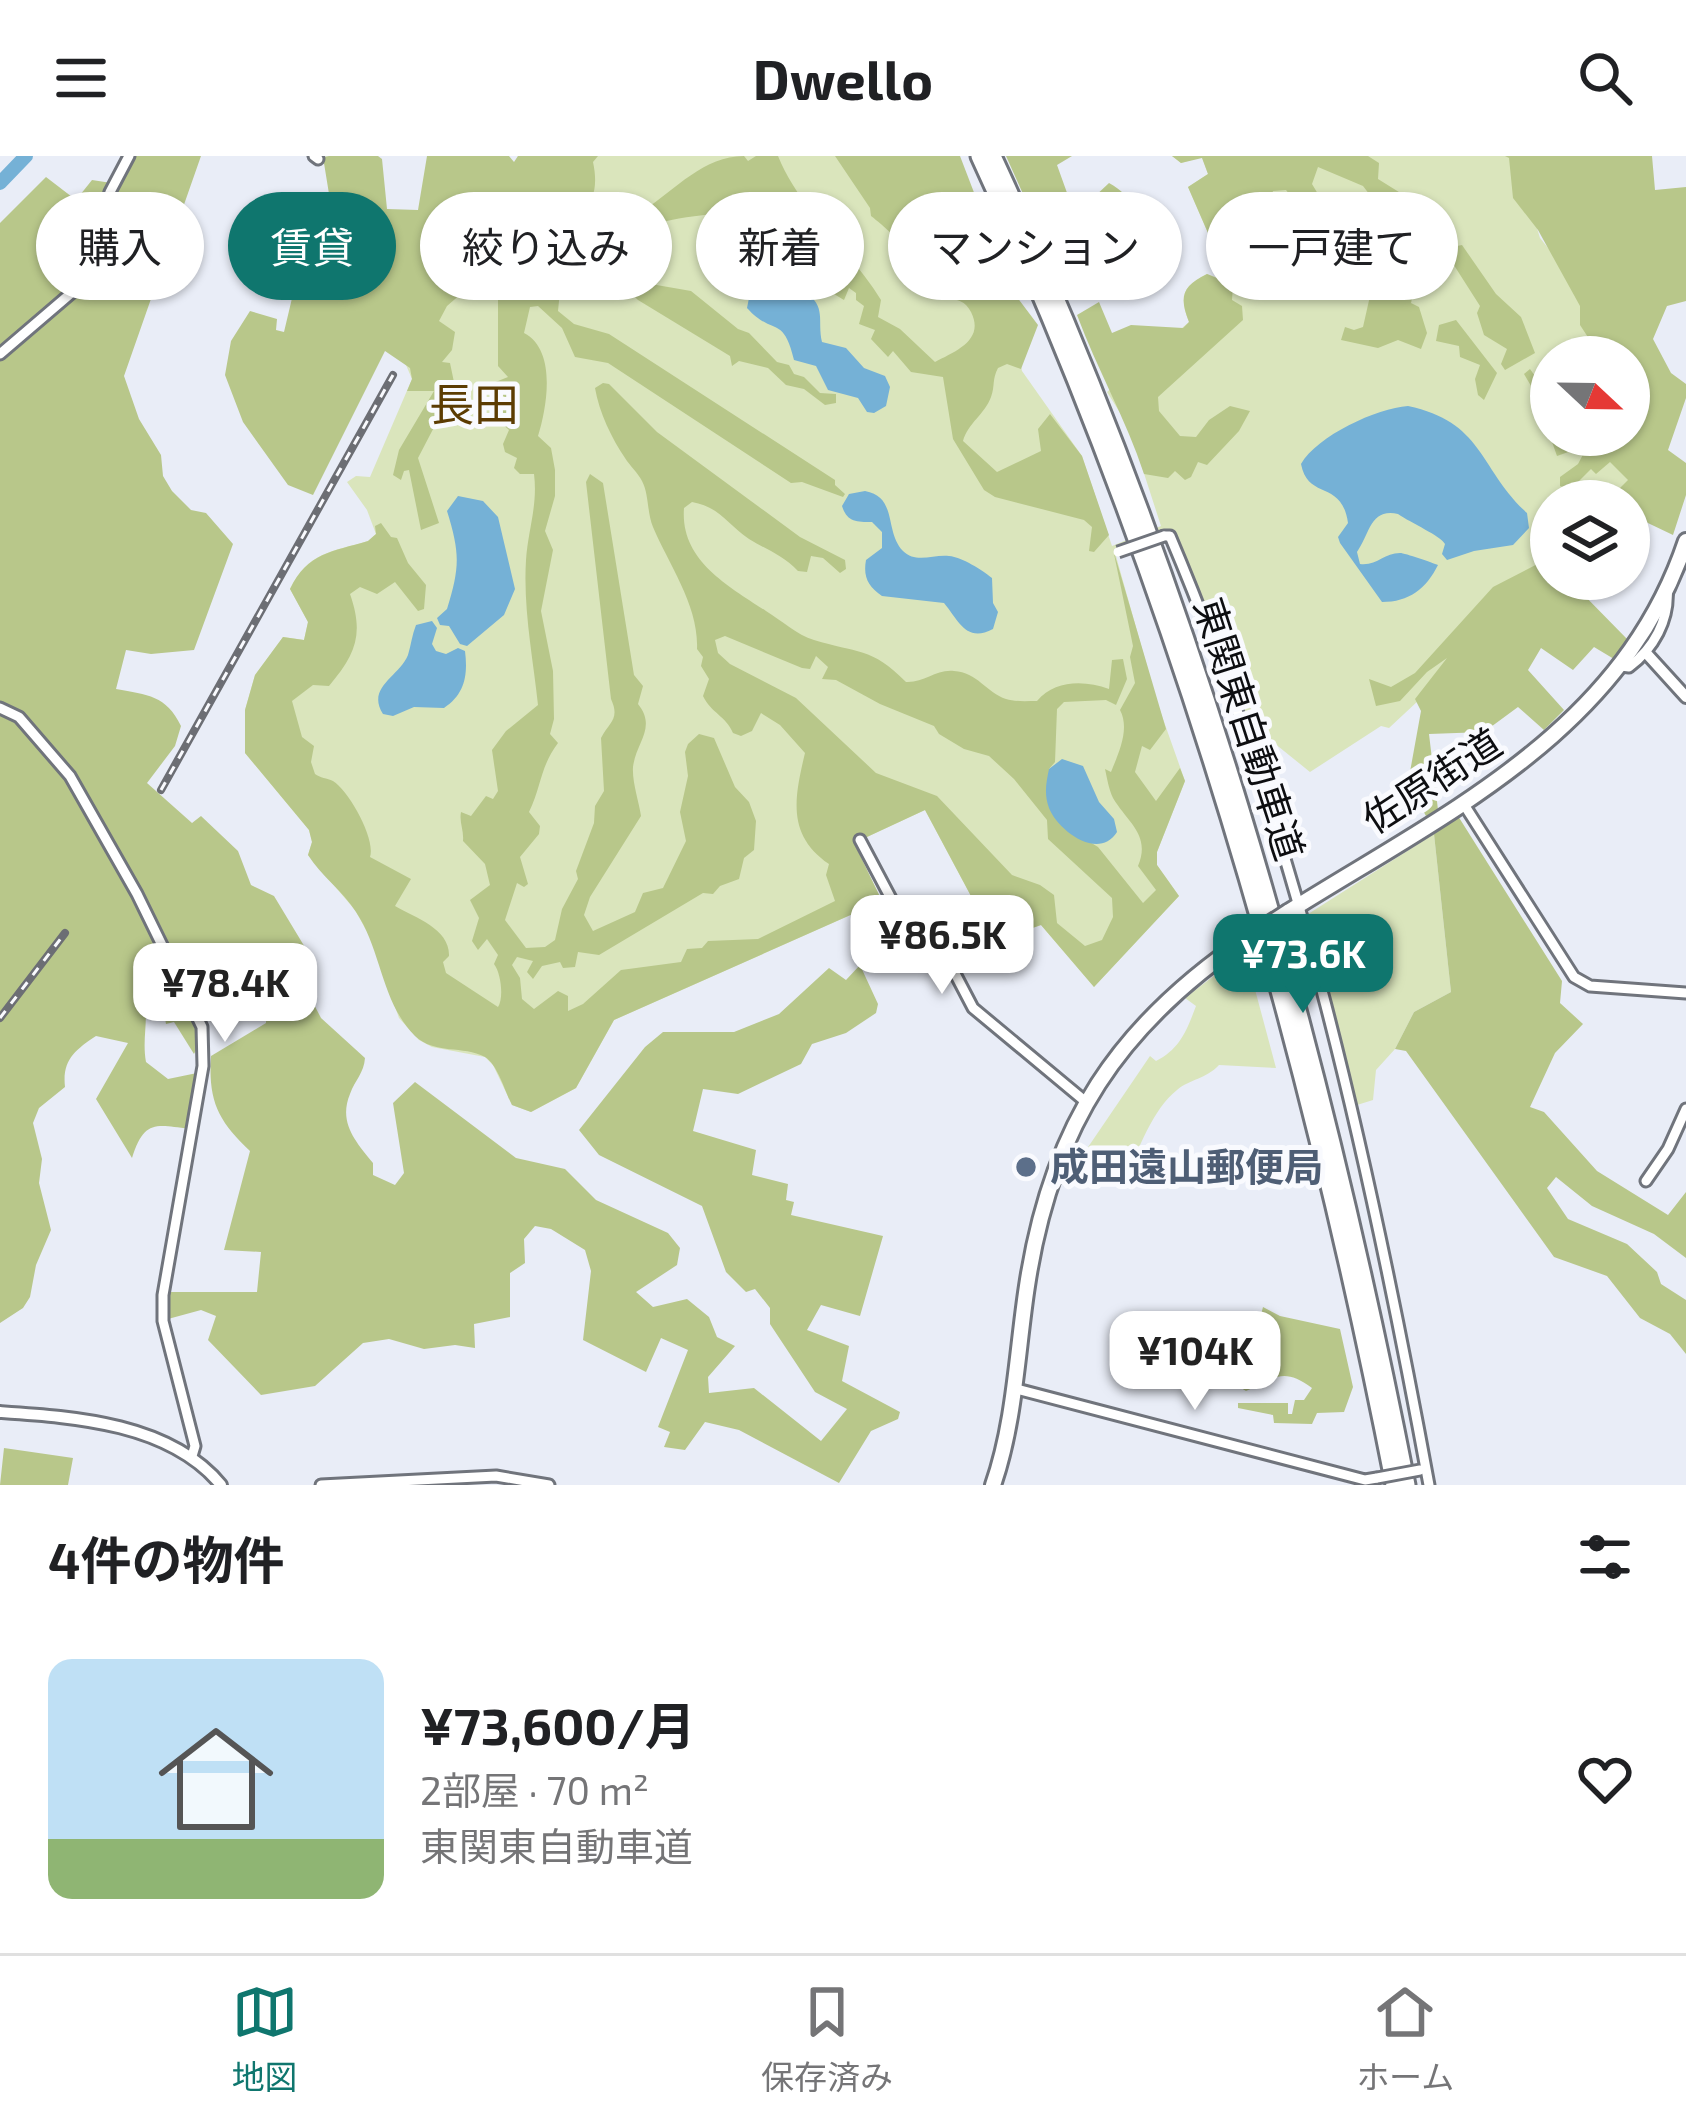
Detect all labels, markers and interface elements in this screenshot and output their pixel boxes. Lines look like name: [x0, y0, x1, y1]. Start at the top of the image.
icon: menu: [48, 45, 114, 111]
icon: search: [1572, 45, 1638, 111]
text: Dwello: [753, 46, 933, 111]
chip: 購入: [36, 192, 204, 300]
chip: 賃貸: [228, 192, 396, 300]
chip: 絞り込み: [420, 192, 672, 300]
chip: 新着: [696, 192, 864, 300]
chip: マンション: [888, 192, 1182, 300]
chip: 一戸建て: [1206, 192, 1458, 300]
north arrow: [1530, 336, 1650, 456]
map controls: [1530, 336, 1650, 600]
district label: 長田: [429, 376, 519, 430]
button: layers: [1530, 480, 1650, 600]
street label: 東関東自動車道: [1186, 591, 1315, 866]
street label: 佐原街道: [1353, 718, 1509, 842]
pin: ¥86.5K: [844, 895, 1040, 997]
text: ¥86.5K: [878, 910, 1006, 957]
pin: ¥73.6K: [1205, 914, 1401, 1016]
text: ¥73.6K: [1240, 929, 1366, 976]
pin: ¥78.4K: [127, 943, 323, 1045]
text: ¥78.4K: [160, 958, 290, 1005]
place label: 成田遠山郵便局: [1050, 1142, 1323, 1189]
marker: 成田遠山郵便局: [1013, 1154, 1039, 1180]
pin: ¥104K: [1111, 1311, 1279, 1413]
text: ¥104K: [1137, 1326, 1253, 1373]
icon: filters: [1572, 1524, 1638, 1590]
text: 4件の物件: [48, 1528, 285, 1589]
text: ¥73,600/月: [420, 1694, 696, 1755]
icon: home: [144, 1707, 288, 1851]
icon: heart: [1572, 1746, 1638, 1812]
text: 2部屋 · 70 m²: [420, 1766, 649, 1813]
text: 東関東自動車道: [420, 1822, 693, 1869]
tab: 地図: [232, 1979, 298, 2099]
tab: 保存済み: [761, 1979, 893, 2099]
tab: ホーム: [1356, 1979, 1454, 2099]

